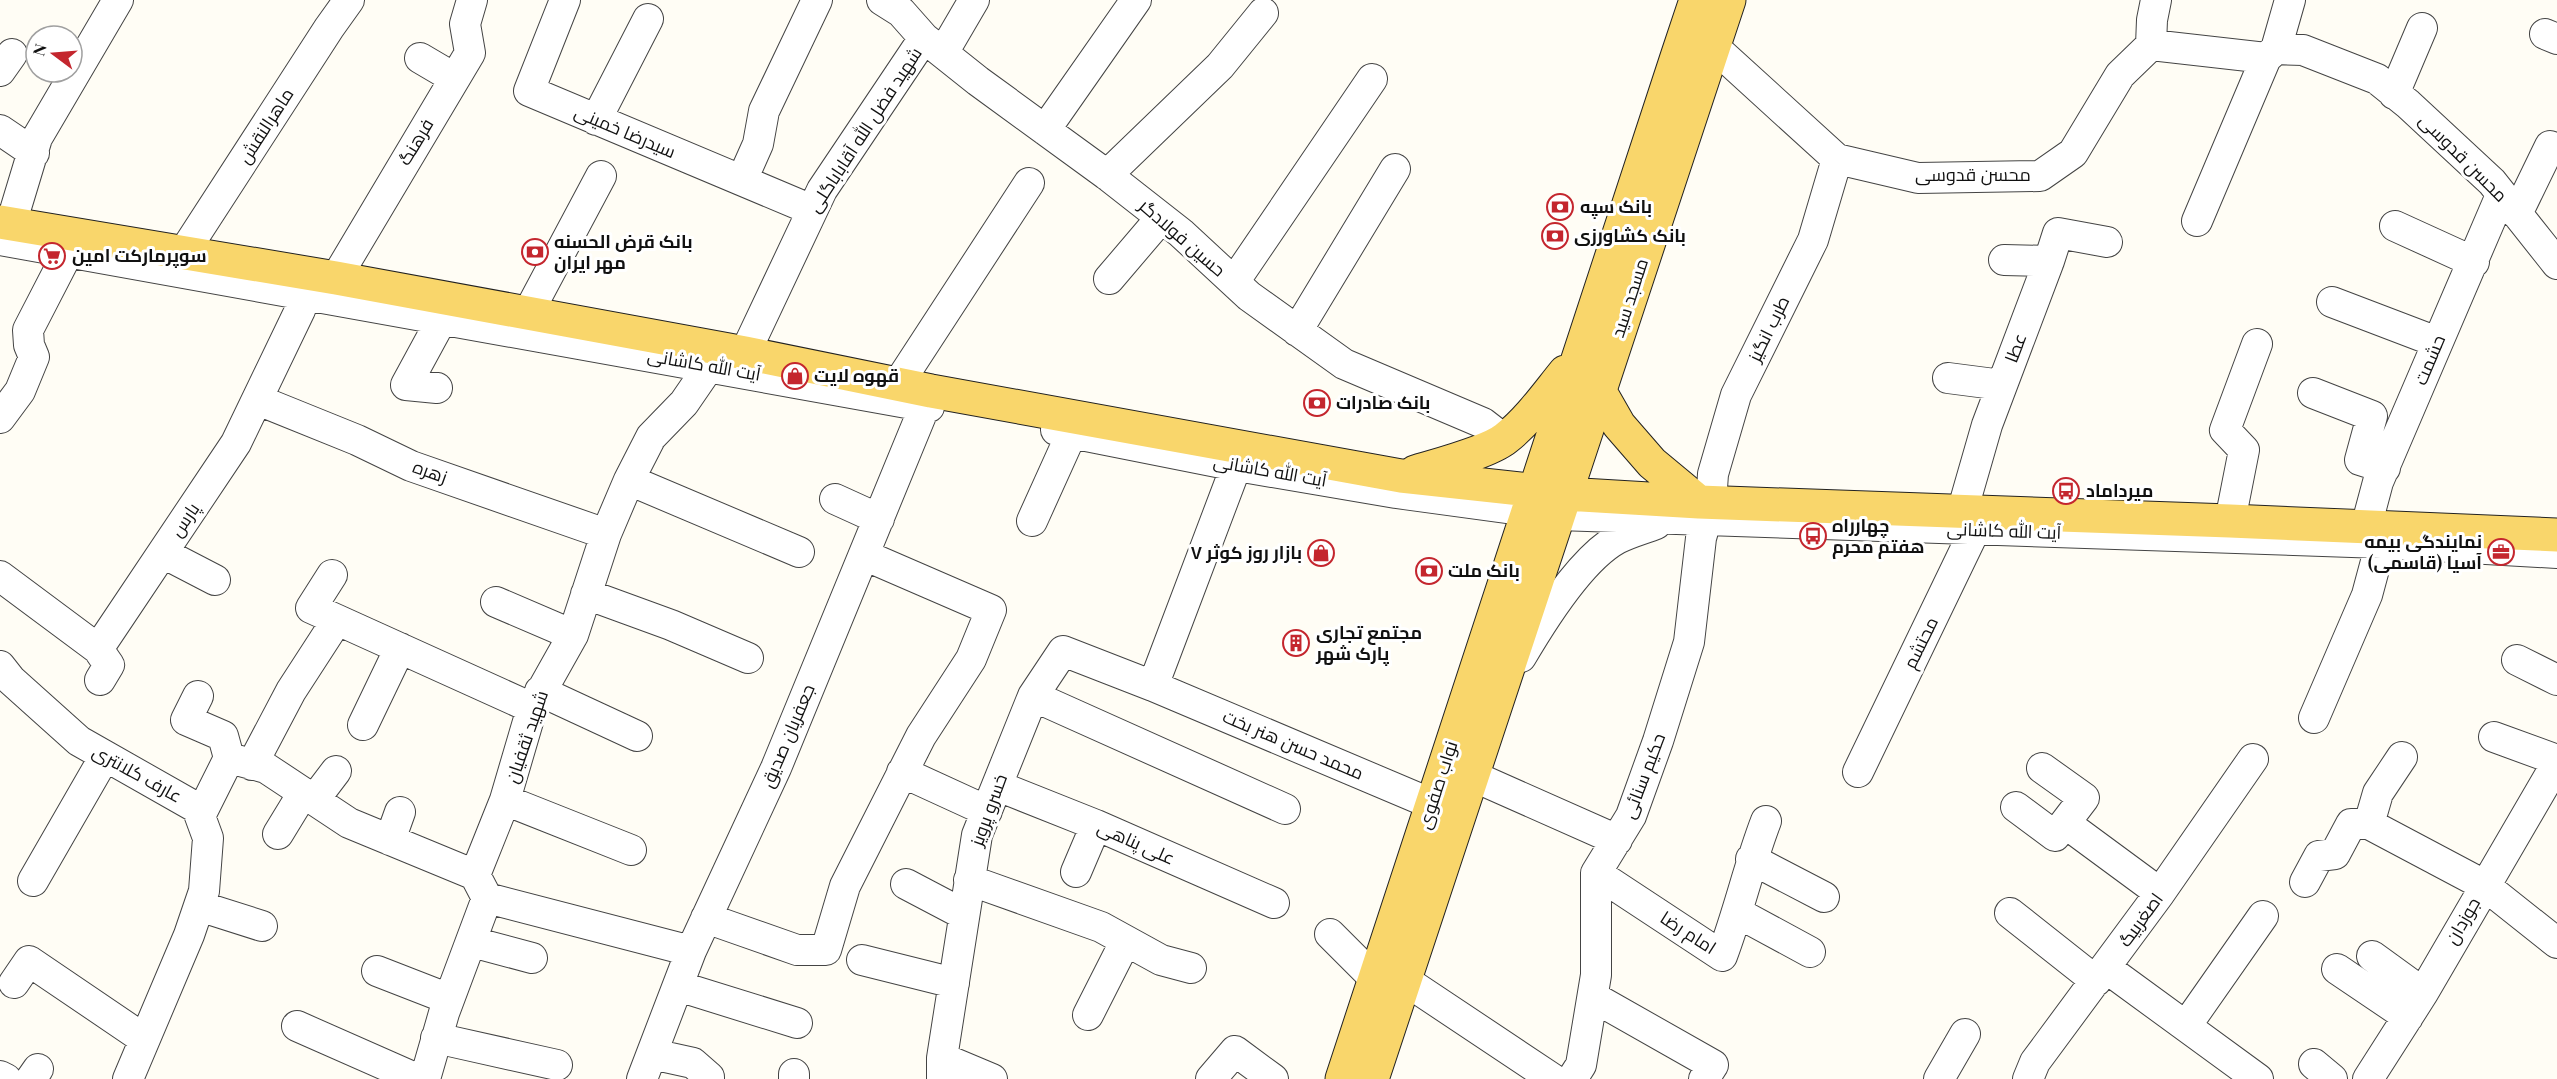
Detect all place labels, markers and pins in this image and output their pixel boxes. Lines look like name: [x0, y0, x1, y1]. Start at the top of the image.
bank icon: بانک سپه: [1545, 192, 1575, 222]
place label: بانک سپه: [1580, 194, 1652, 219]
bank icon: بانک کشاورزی: [1540, 221, 1570, 251]
place label: بانک کشاورزی: [1574, 223, 1686, 247]
place label: بانک قرض الحسنه مهر ایران: [554, 229, 693, 274]
bank icon: بانک قرض الحسنه مهر ایران: [520, 237, 550, 267]
supermarket icon: سوپرمارکت امین: [37, 241, 67, 271]
place label: سوپرمارکت امین: [72, 243, 207, 268]
shop icon: قهوه لایت: [780, 361, 810, 391]
place label: قهوه لایت: [814, 363, 899, 387]
bank icon: بانک صادرات: [1302, 388, 1332, 418]
place label: بانک صادرات: [1336, 390, 1430, 414]
bus stop icon: میرداماد: [2051, 476, 2081, 506]
place label: میرداماد: [2086, 478, 2153, 502]
place label: چهارراه هفتم محرم: [1832, 513, 1924, 559]
bus stop icon: چهارراه هفتم محرم: [1798, 521, 1828, 551]
place label: نمایندگی بیمه آسیا (قاسمی): [2364, 529, 2482, 574]
office icon: نمایندگی بیمه آسیا (قاسمی): [2486, 537, 2516, 567]
shop icon: بازار روز کوثر ۷: [1306, 538, 1336, 568]
place label: بازار روز کوثر ۷: [1190, 540, 1302, 564]
bank icon: بانک ملت: [1414, 556, 1444, 586]
place label: بانک ملت: [1448, 558, 1520, 582]
place label: مجتمع تجاری پارک شهر: [1315, 620, 1422, 666]
building icon: مجتمع تجاری پارک شهر: [1281, 628, 1311, 658]

